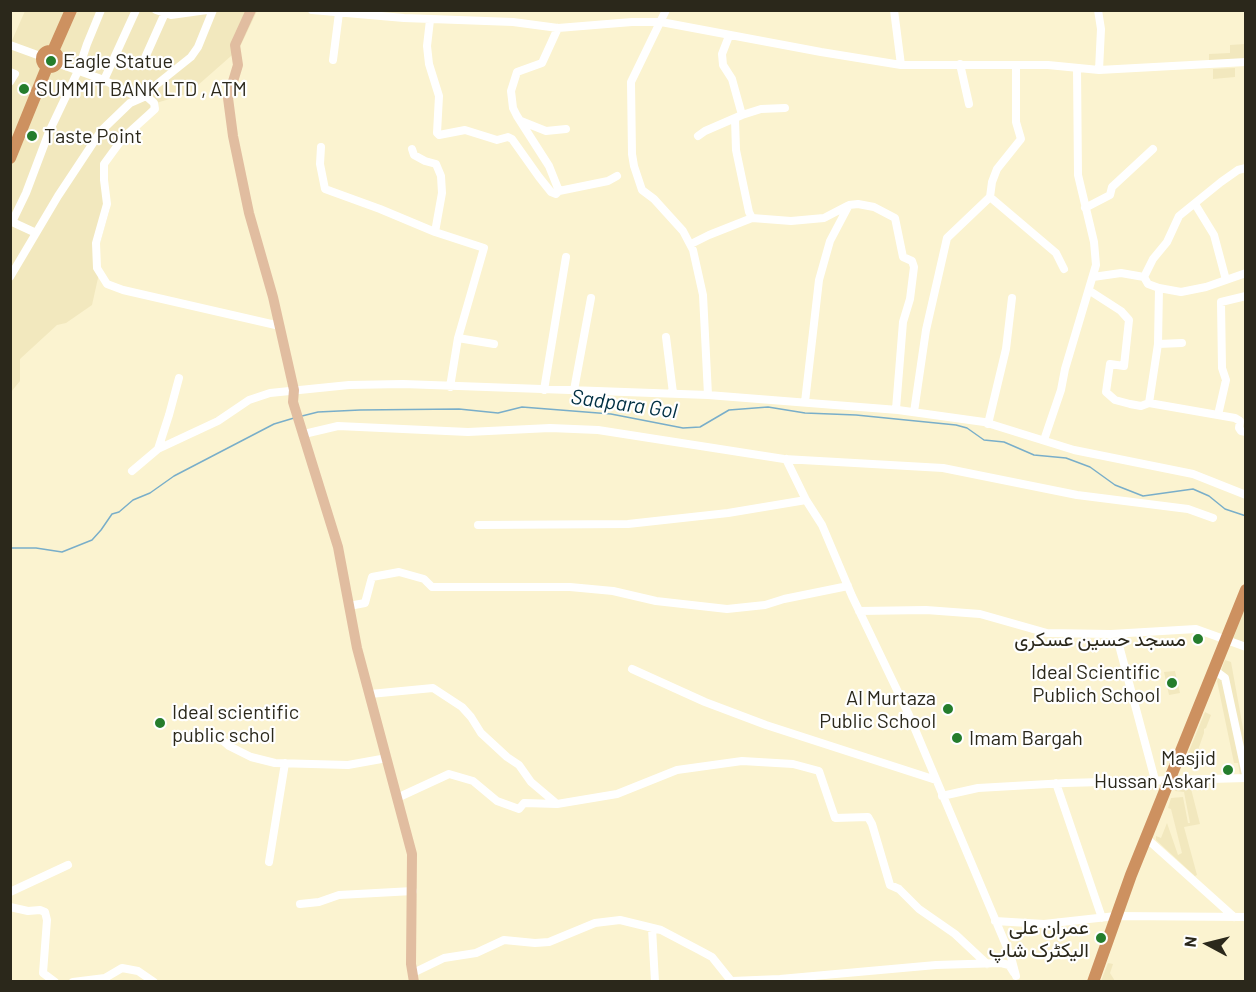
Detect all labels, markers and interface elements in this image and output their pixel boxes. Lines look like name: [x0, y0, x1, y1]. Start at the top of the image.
place label: Eagle Statue: [63, 49, 173, 73]
marker: Eagle Statue: [44, 54, 58, 68]
place label: SUMMIT BANK LTD , ATM: [36, 77, 247, 101]
marker: SUMMIT BANK LTD , ATM: [17, 82, 31, 96]
place label: Taste Point: [44, 124, 142, 148]
marker: Taste Point: [25, 129, 39, 143]
water label: Sadpara Gol: [569, 384, 679, 424]
place label: مسجد حسین عسکری: [1014, 627, 1186, 651]
marker: مسجد حسین عسکری: [1191, 632, 1205, 646]
place label: Ideal Scientific Publich School: [1031, 660, 1160, 707]
marker: Ideal Scientific Publich School: [1165, 676, 1179, 690]
place label: Al Murtaza Public School: [819, 686, 936, 733]
place label: Ideal scientific public schol: [172, 700, 299, 747]
marker: Al Murtaza Public School: [941, 702, 955, 716]
marker: Ideal scientific public schol: [153, 716, 167, 730]
place label: Imam Bargah: [969, 726, 1083, 750]
marker: Imam Bargah: [950, 731, 964, 745]
place label: Masjid Hussan Askari: [1094, 746, 1216, 793]
marker: Masjid Hussan Askari: [1221, 763, 1235, 777]
north arrow: [1178, 914, 1238, 974]
place label: عمران علی الیکٹرک شاپ: [989, 915, 1089, 962]
marker: عمران علی الیکٹرک شاپ: [1094, 931, 1108, 945]
text: N: [1180, 935, 1200, 948]

